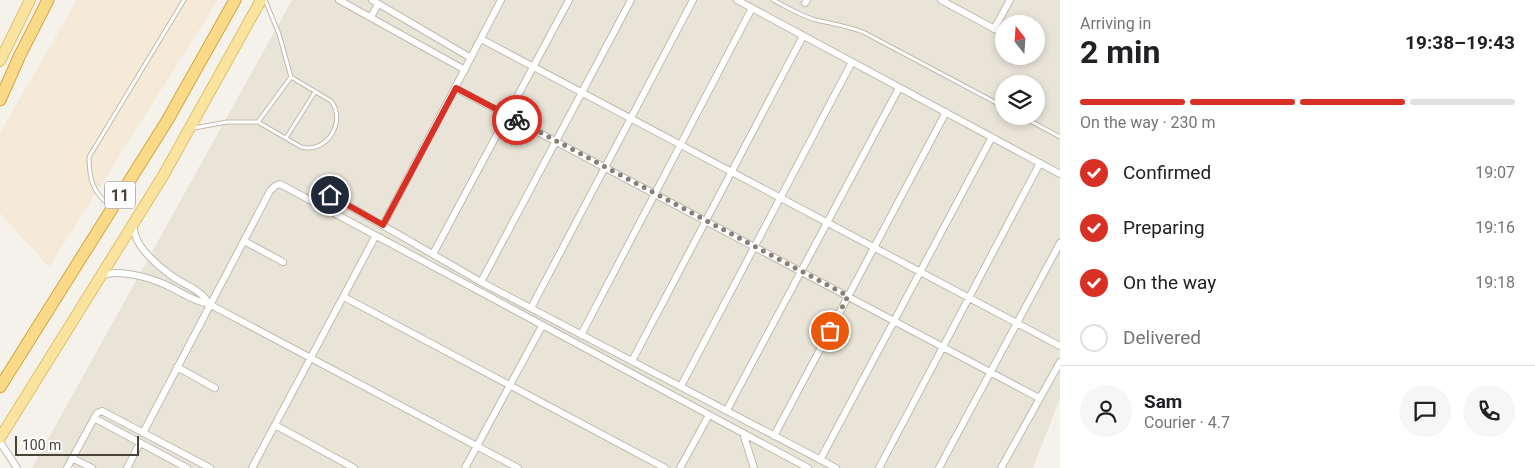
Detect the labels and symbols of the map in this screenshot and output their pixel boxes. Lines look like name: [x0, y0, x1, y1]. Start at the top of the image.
north arrow: [995, 15, 1045, 65]
courier: [492, 95, 542, 145]
pin: [309, 174, 351, 216]
road number: 11: [105, 182, 135, 208]
pin: [809, 310, 851, 352]
scale bar: [15, 433, 139, 456]

